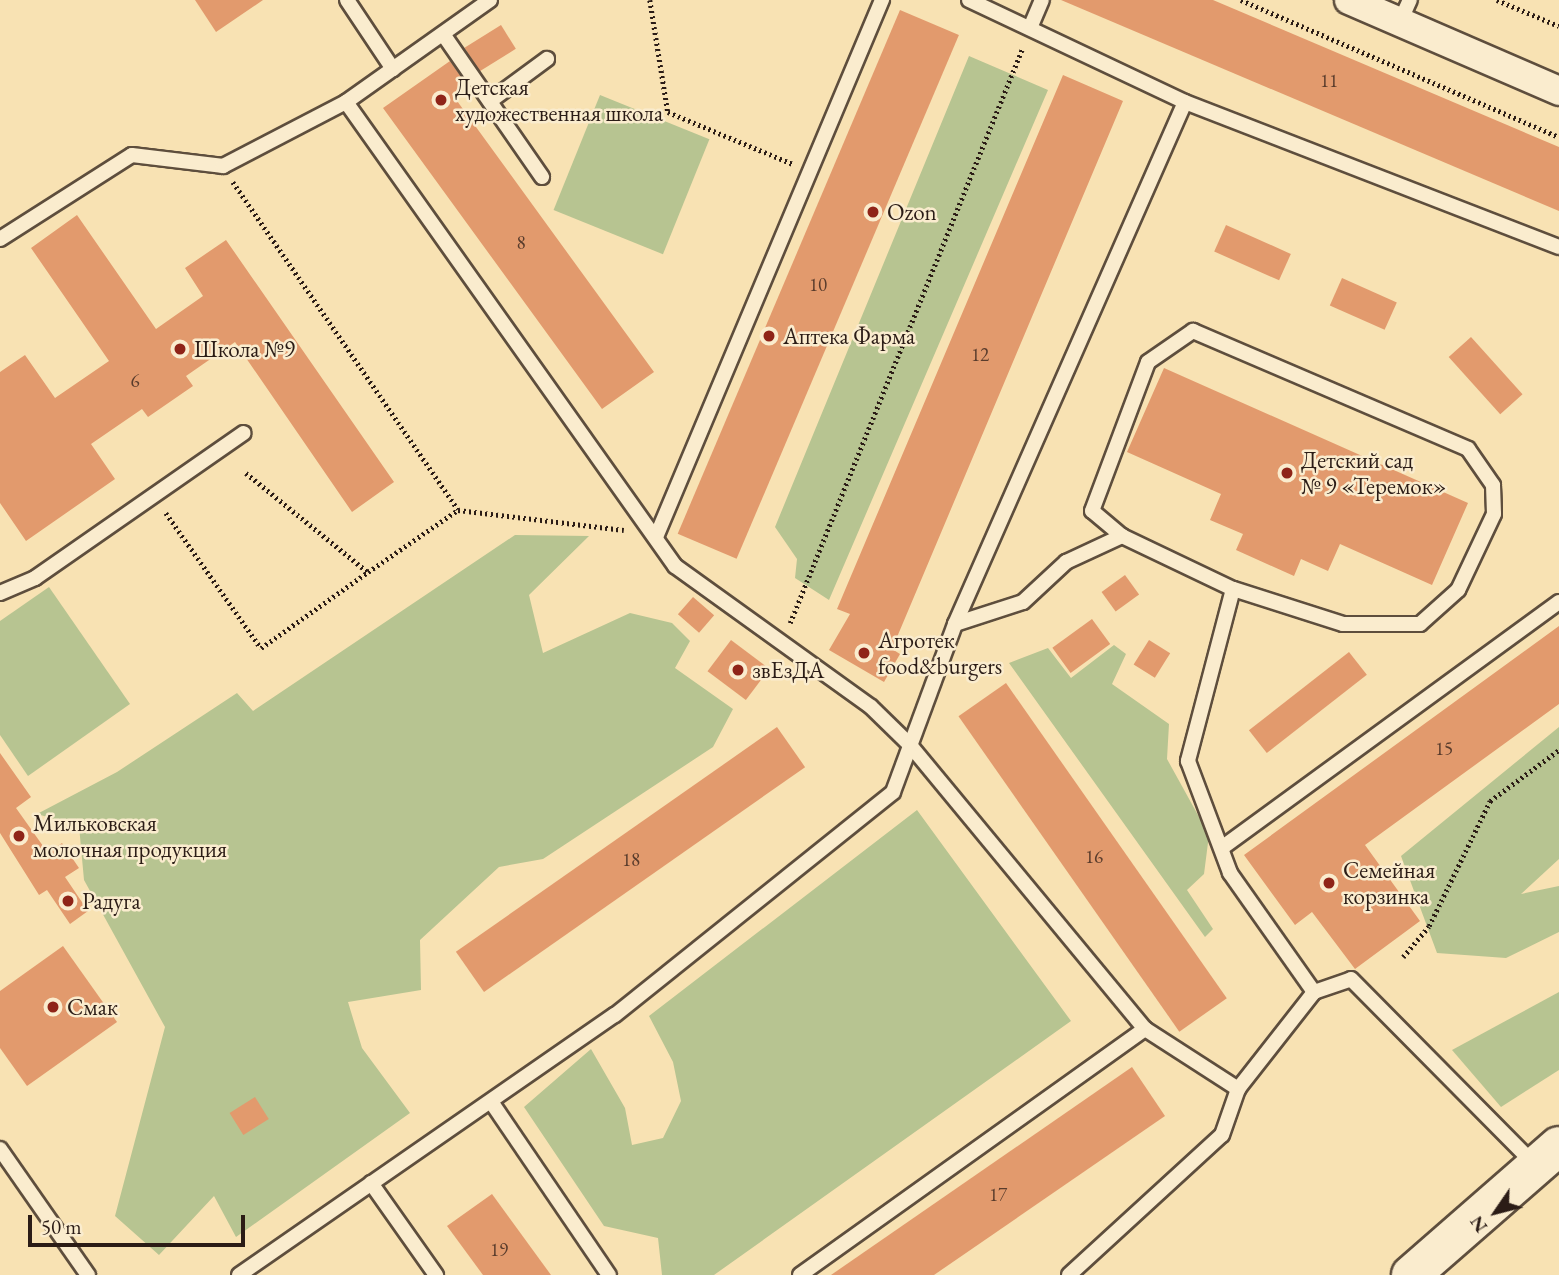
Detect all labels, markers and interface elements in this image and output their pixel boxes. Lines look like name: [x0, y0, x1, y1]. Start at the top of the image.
house number: 11: [1320, 70, 1338, 92]
place label: Детская художественная школа: [455, 73, 663, 127]
marker: Детская художественная школа: [433, 92, 449, 108]
place label: Ozon: [887, 198, 937, 226]
marker: Ozon: [865, 204, 881, 220]
house number: 8: [516, 232, 526, 254]
house number: 10: [809, 274, 827, 296]
place label: Аптека Фарма: [783, 322, 915, 350]
marker: Аптека Фарма: [761, 328, 777, 344]
place label: Школа №9: [194, 335, 295, 363]
marker: Школа №9: [172, 341, 188, 357]
house number: 12: [971, 344, 989, 366]
house number: 6: [130, 370, 140, 392]
place label: Детский сад № 9 «Теремок»: [1301, 446, 1446, 500]
marker: Детский сад № 9 «Теремок»: [1279, 465, 1295, 481]
place label: Агротек food&burgers: [878, 626, 1002, 680]
marker: Агротек food&burgers: [856, 645, 872, 661]
place label: звЕзДА: [752, 656, 824, 684]
marker: звЕзДА: [730, 662, 746, 678]
house number: 15: [1435, 738, 1453, 760]
place label: Мильковская молочная продукция: [33, 809, 227, 863]
marker: Мильковская молочная продукция: [11, 828, 27, 844]
house number: 16: [1085, 846, 1103, 868]
house number: 18: [622, 849, 640, 871]
place label: Семейная корзинка: [1343, 856, 1435, 910]
marker: Семейная корзинка: [1321, 875, 1337, 891]
place label: Радуга: [82, 887, 141, 915]
marker: Радуга: [60, 893, 76, 909]
place label: Смак: [67, 993, 118, 1021]
marker: Смак: [45, 999, 61, 1015]
north arrow: [1461, 1177, 1531, 1247]
house number: 17: [989, 1184, 1007, 1206]
scale bar: [32, 1202, 248, 1246]
text: N: [1464, 1211, 1493, 1238]
text: 50 m: [41, 1213, 82, 1240]
house number: 19: [490, 1239, 508, 1261]

